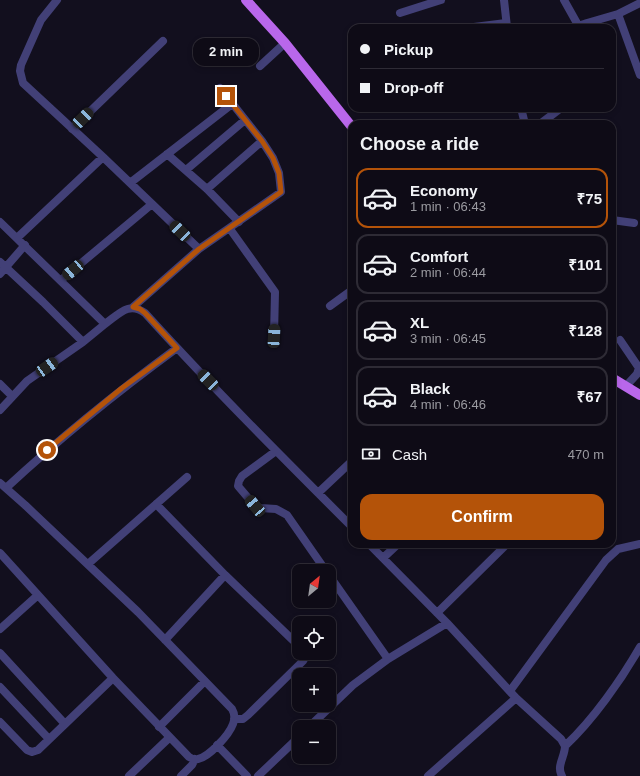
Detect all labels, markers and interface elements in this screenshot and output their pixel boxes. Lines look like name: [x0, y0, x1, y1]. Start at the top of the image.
callout: 2 min: [193, 38, 259, 66]
text: Pickup: [384, 41, 433, 58]
text: 2 min: [209, 44, 243, 59]
text: Drop-off: [384, 79, 443, 96]
route end: [217, 87, 235, 105]
car: [70, 105, 96, 131]
text: Choose a ride: [360, 134, 479, 154]
icon: car: [362, 180, 398, 216]
text: Economy: [410, 182, 478, 199]
text: ₹75: [577, 190, 602, 207]
text: 1 min · 06:43: [410, 199, 486, 214]
car: [167, 218, 193, 244]
icon: car: [362, 246, 398, 282]
text: Comfort: [410, 248, 468, 265]
text: ₹101: [568, 256, 602, 273]
car: [60, 258, 86, 282]
text: 2 min · 06:44: [410, 265, 486, 280]
icon: car: [362, 312, 398, 348]
text: XL: [410, 314, 429, 331]
text: ₹128: [568, 322, 602, 339]
car: [267, 324, 281, 348]
text: 3 min · 06:45: [410, 331, 486, 346]
car: [34, 355, 60, 379]
car: [195, 367, 221, 393]
icon: car: [362, 378, 398, 414]
text: Black: [410, 380, 450, 397]
text: ₹67: [577, 388, 602, 405]
text: 4 min · 06:46: [410, 397, 486, 412]
route start: [38, 441, 56, 459]
icon: cash: [360, 443, 382, 465]
text: Cash: [392, 446, 427, 463]
text: 470 m: [568, 447, 604, 462]
car: [243, 493, 267, 519]
button: Confirm: [360, 494, 604, 540]
north arrow: [292, 564, 336, 608]
map controls: [292, 564, 336, 764]
button: locate: [292, 616, 336, 660]
button: +: [292, 668, 336, 712]
button: −: [292, 720, 336, 764]

